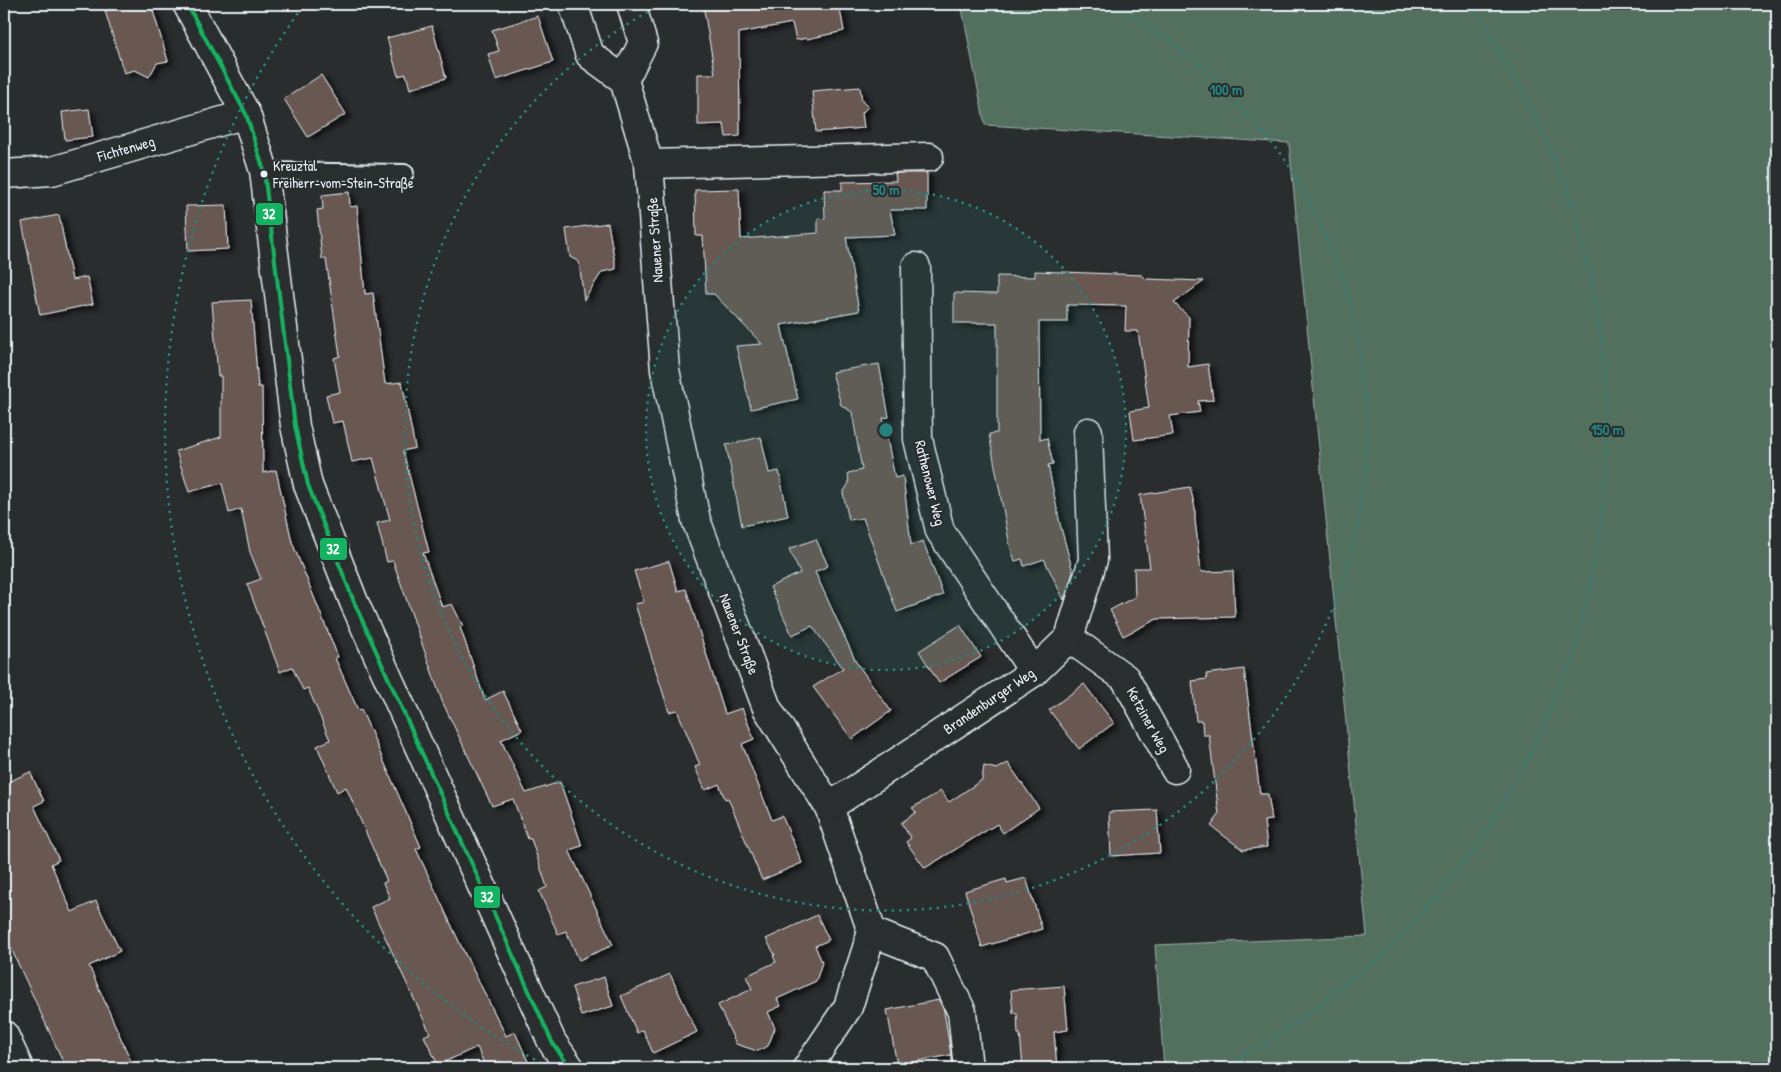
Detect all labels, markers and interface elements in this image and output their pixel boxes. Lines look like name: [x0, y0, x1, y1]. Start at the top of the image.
text: 100 m: [1210, 79, 1242, 100]
street label: Fichtenweg: [94, 130, 157, 167]
place label: Kreuztal Freiherr-vom-Stein-Straße: [272, 156, 414, 193]
marker: Kreuztal Freiherr-vom-Stein-Straße: [259, 169, 269, 179]
text: 50 m: [873, 179, 899, 200]
street label: Nauener Straße: [641, 197, 668, 283]
line badge: 32: [255, 202, 284, 226]
text: 32: [263, 204, 276, 223]
text: 150 m: [1591, 419, 1623, 440]
centre of rings: [877, 421, 895, 439]
street label: Rathenower Weg: [910, 438, 951, 528]
line badge: 32: [319, 537, 348, 561]
text: 32: [327, 539, 340, 558]
street label: Nauener Straße: [714, 590, 765, 677]
street label: Brandenburger Weg: [939, 662, 1039, 739]
street label: Ketziner Weg: [1122, 683, 1175, 757]
line badge: 32: [473, 885, 501, 909]
text: 32: [481, 887, 494, 906]

